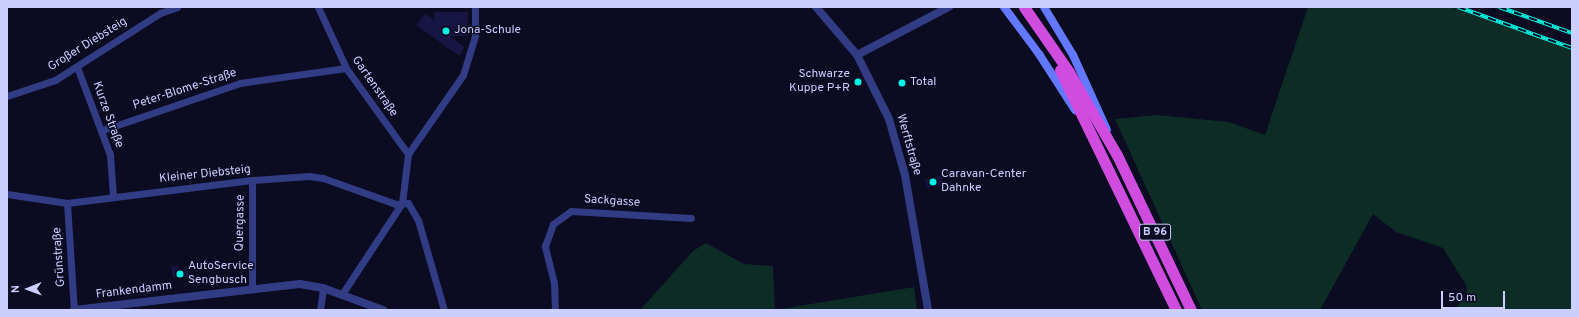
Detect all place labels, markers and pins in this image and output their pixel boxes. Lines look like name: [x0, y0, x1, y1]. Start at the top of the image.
place label: Jona-Schule: [454, 24, 521, 38]
marker: Jona-Schule: [441, 26, 451, 36]
place label: Schwarze Kuppe P+R: [789, 68, 850, 96]
place label: Total: [910, 76, 936, 90]
marker: Schwarze Kuppe P+R: [853, 77, 863, 87]
marker: Total: [897, 78, 907, 88]
place label: Caravan-Center Dahnke: [941, 168, 1026, 196]
marker: Caravan-Center Dahnke: [928, 177, 938, 187]
place label: AutoService Sengbusch: [188, 260, 254, 288]
marker: AutoService Sengbusch: [175, 269, 185, 279]

